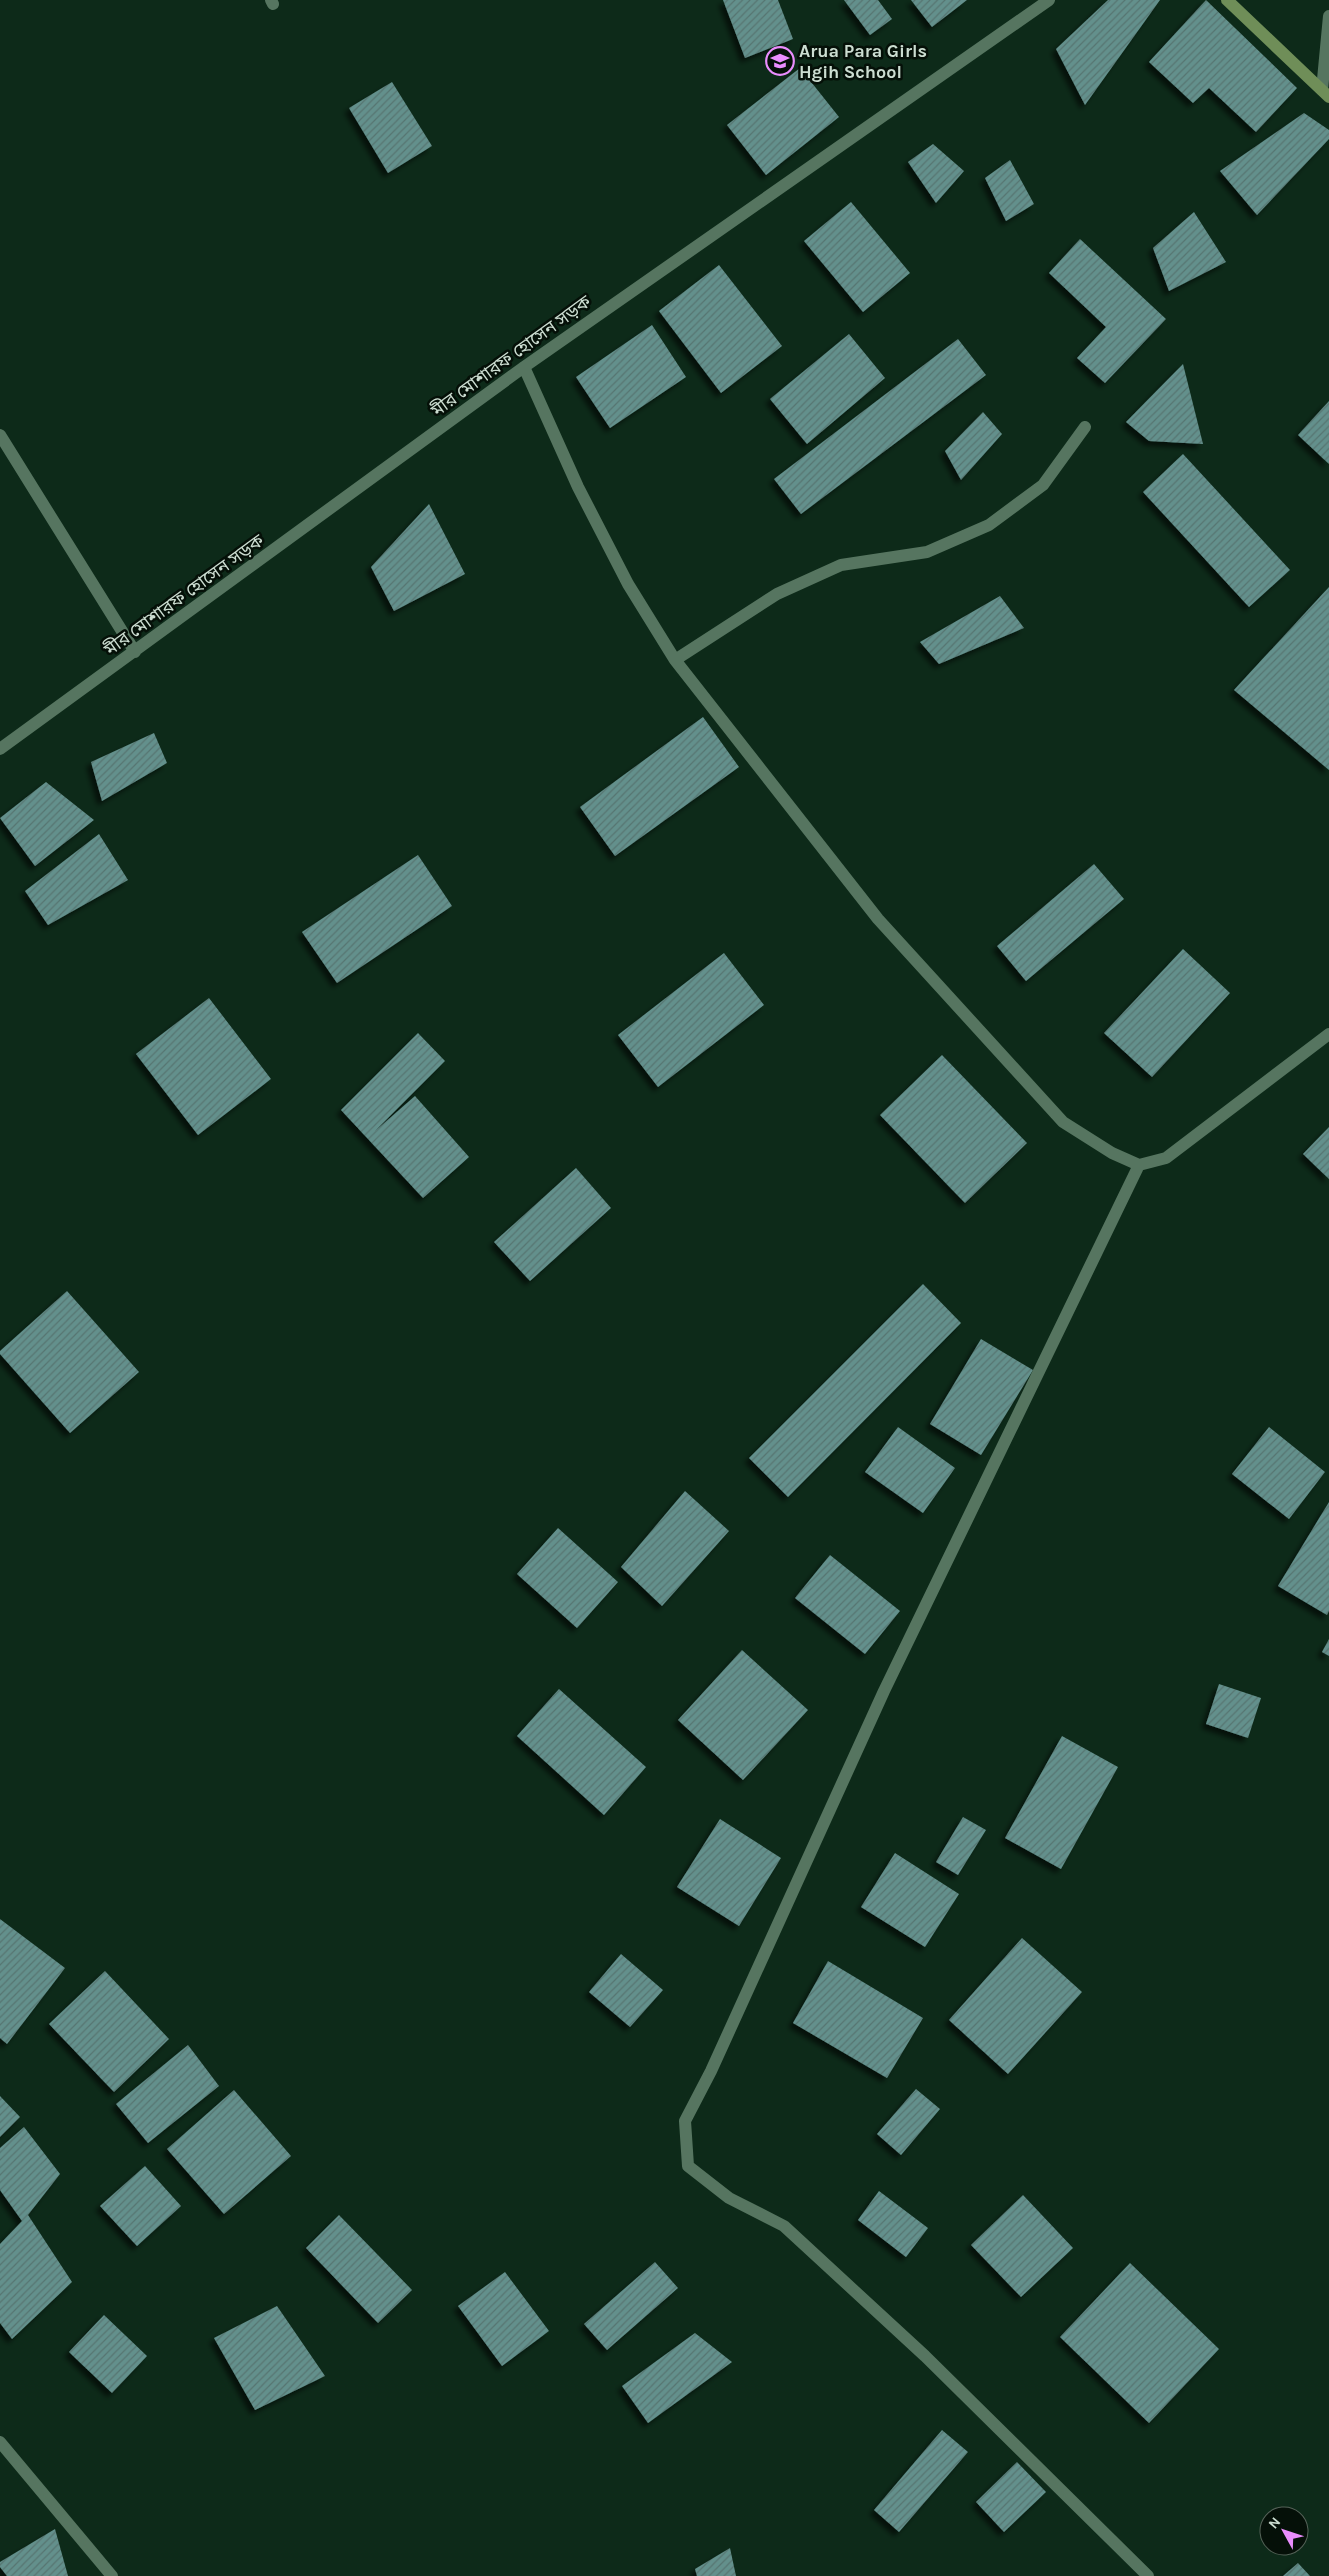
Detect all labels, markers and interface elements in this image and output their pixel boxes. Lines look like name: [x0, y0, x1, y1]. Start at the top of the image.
place label: Arua Para Girls Hgih School: [799, 40, 927, 83]
school or university icon: Arua Para Girls Hgih School: [765, 46, 795, 76]
street label: মীর মোশারফ হোসেন সড়ক: [426, 290, 596, 422]
street label: মীর মোশারফ হোসেন সড়ক: [99, 529, 269, 661]
north arrow: [1259, 2506, 1309, 2556]
text: N: [1265, 2514, 1284, 2532]

